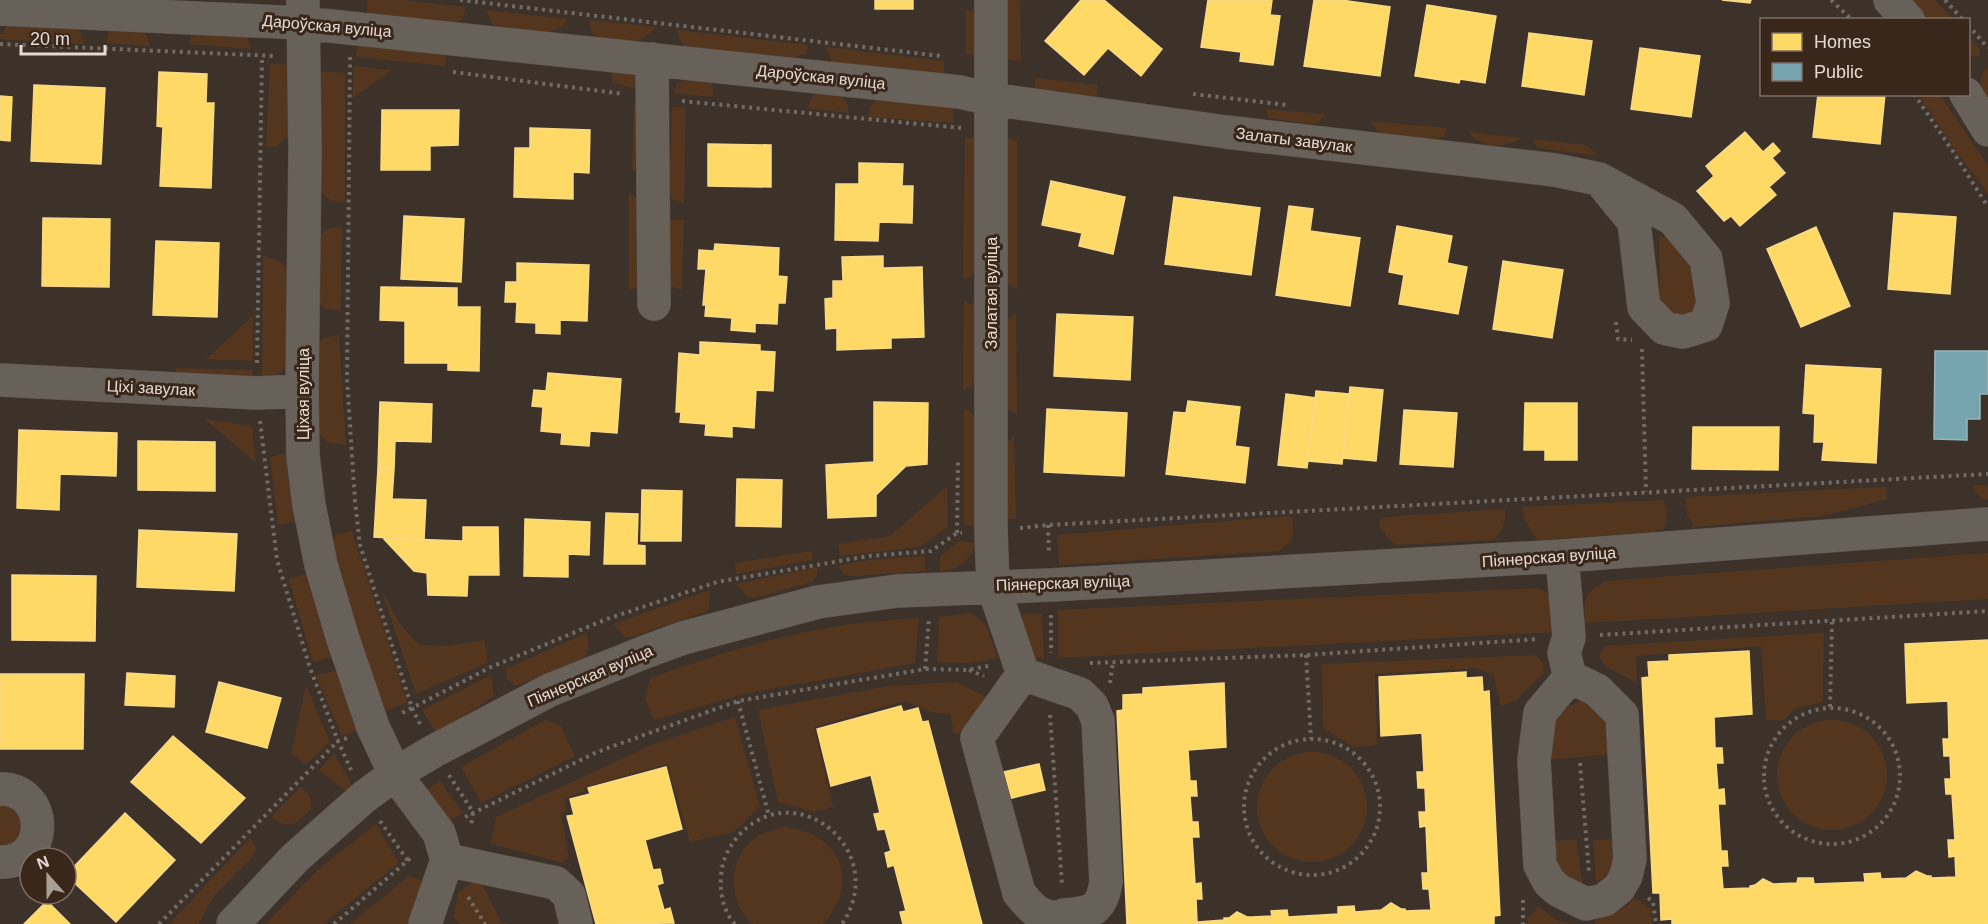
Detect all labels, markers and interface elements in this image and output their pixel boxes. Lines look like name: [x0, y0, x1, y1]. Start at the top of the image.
street label: Дароўская вуліца: [262, 12, 392, 40]
scale bar: [21, 18, 105, 56]
legend: [1760, 18, 1970, 96]
text: 20 m: [30, 29, 70, 49]
text: Homes: [1814, 32, 1871, 52]
street label: Дароўская вуліца: [756, 62, 886, 92]
text: Public: [1814, 62, 1863, 82]
street label: Залаты завулак: [1235, 124, 1354, 156]
street label: Залатая вуліца: [983, 237, 1000, 349]
street label: Ціхая вуліца: [295, 348, 312, 440]
street label: Ціхі завулак: [106, 377, 197, 399]
street label: Піянерская вуліца: [1481, 544, 1617, 570]
street label: Піянерская вуліца: [996, 572, 1131, 594]
street label: Піянерская вуліца: [525, 642, 655, 710]
north arrow: [18, 846, 78, 906]
text: N: [34, 852, 51, 872]

